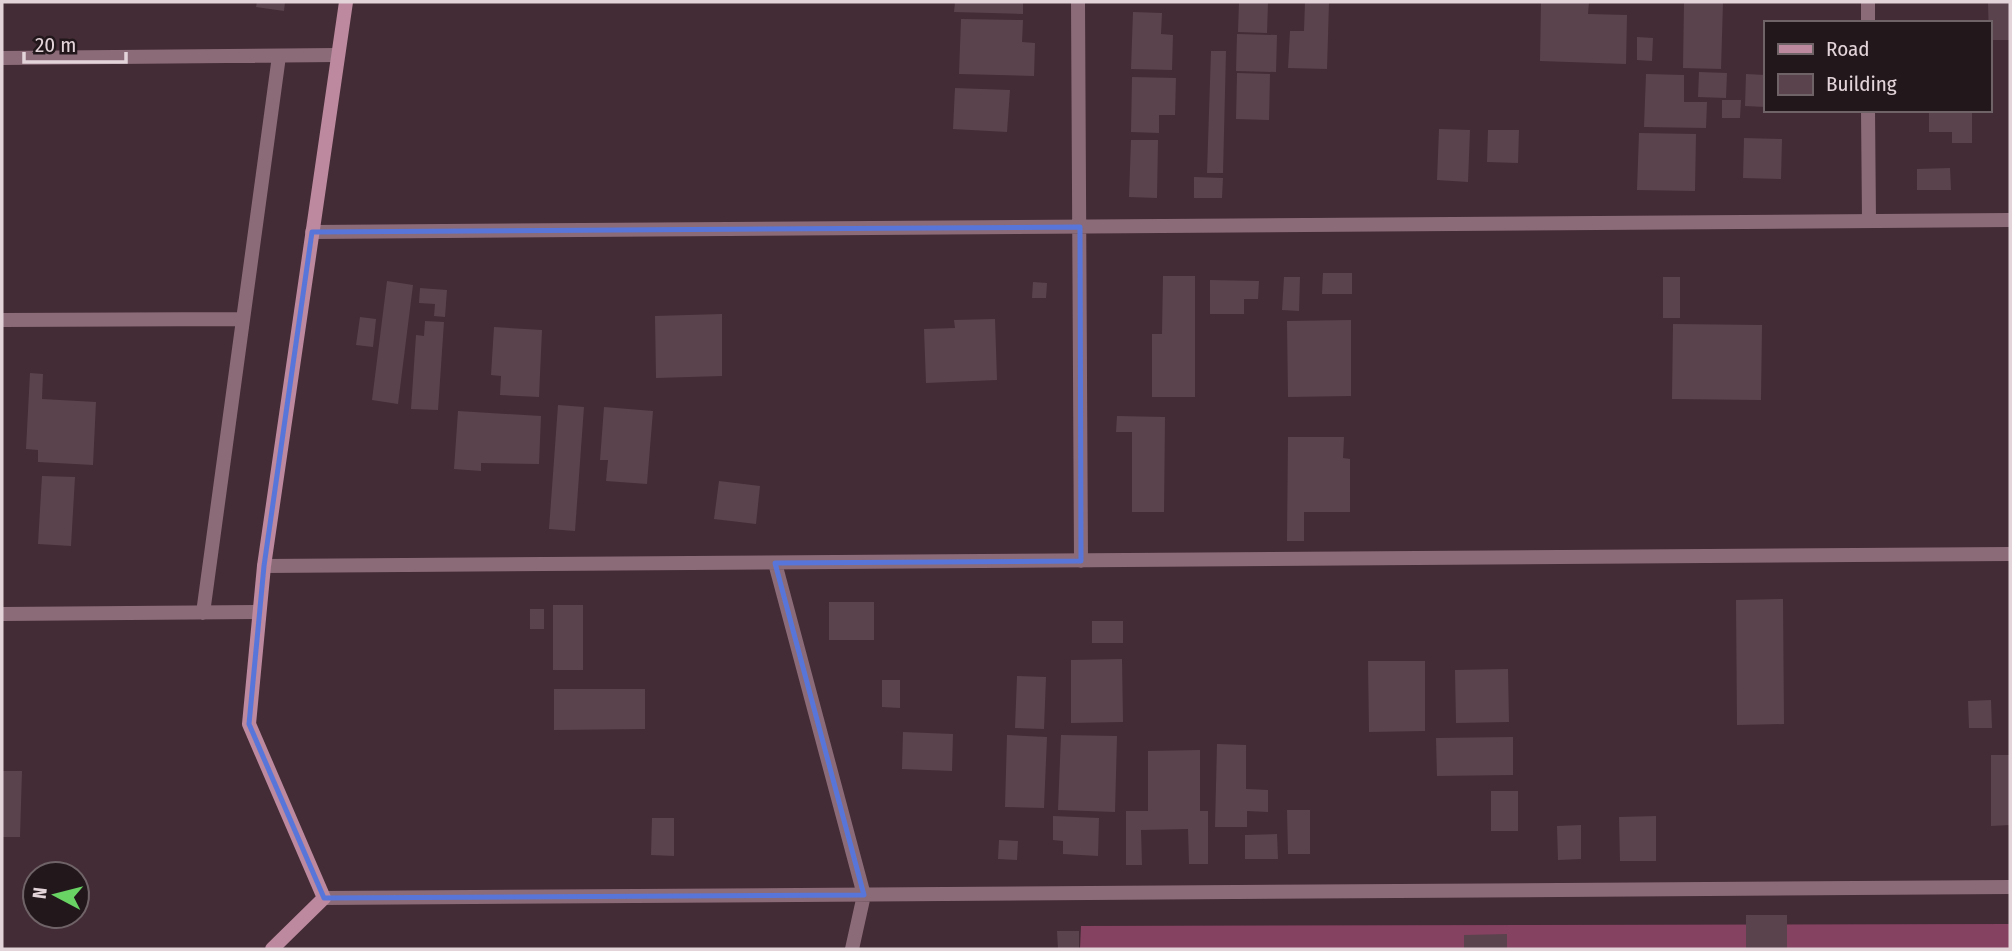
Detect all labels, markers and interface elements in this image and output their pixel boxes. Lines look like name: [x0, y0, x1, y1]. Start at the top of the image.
scale bar: [24, 21, 126, 65]
legend: [1764, 21, 1991, 112]
text: 20 m: [35, 32, 76, 58]
text: Road: [1826, 36, 1870, 62]
text: Building: [1826, 71, 1897, 97]
north arrow: [21, 860, 91, 930]
text: N: [28, 886, 52, 900]

